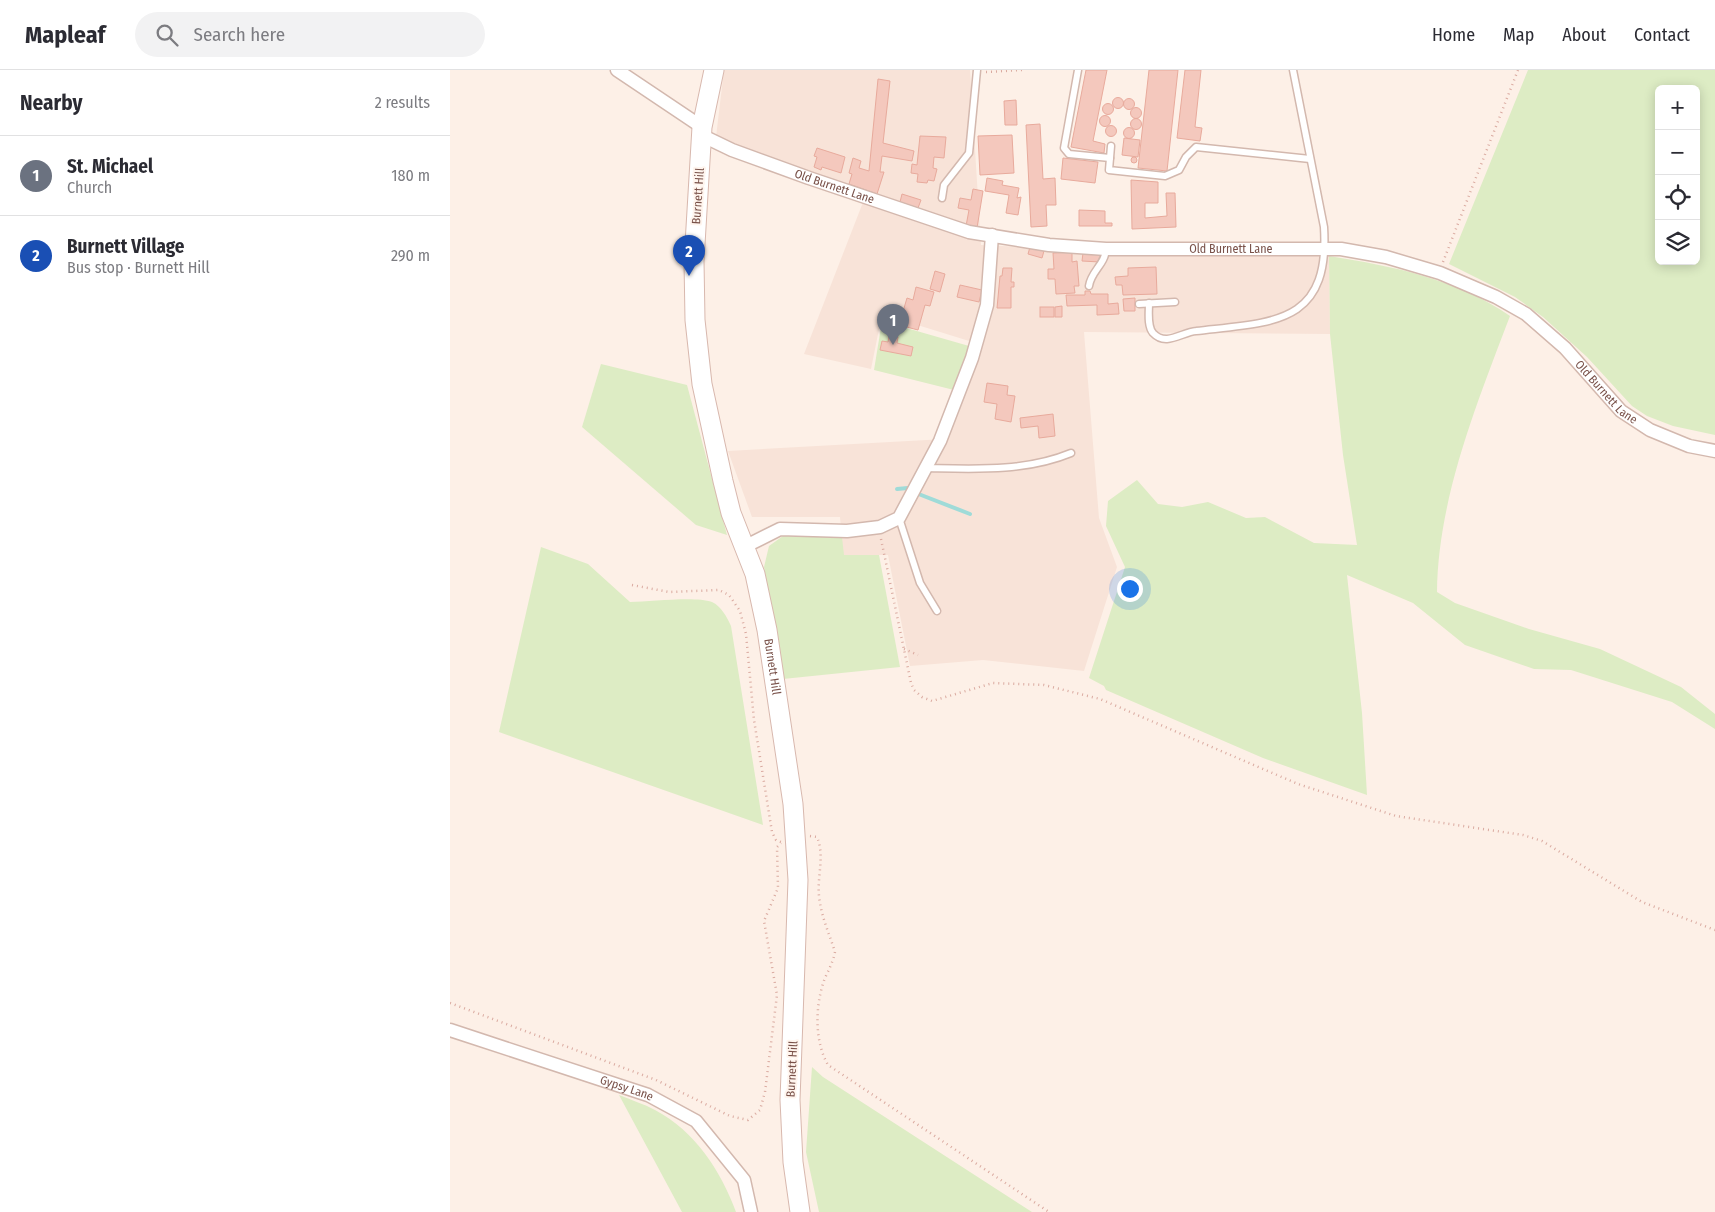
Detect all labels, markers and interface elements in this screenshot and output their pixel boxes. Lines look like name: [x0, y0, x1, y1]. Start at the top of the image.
search box: [135, 12, 485, 57]
text: Mapleaf: [25, 21, 105, 49]
icon: search: [153, 21, 181, 49]
text: Search here: [193, 23, 285, 46]
text: Home: [1432, 24, 1475, 46]
text: Map: [1503, 24, 1534, 46]
text: About: [1562, 24, 1606, 46]
text: Contact: [1634, 24, 1690, 46]
map controls: [1655, 85, 1700, 265]
button: +: [1655, 85, 1700, 130]
text: Nearby: [20, 90, 82, 116]
text: 2 results: [375, 93, 430, 112]
button: −: [1655, 130, 1700, 175]
text: St. Michael: [67, 155, 153, 178]
text: 1: [33, 166, 39, 185]
text: 180 m: [391, 166, 430, 185]
street label: Old Burnett Lane: [793, 166, 876, 207]
street label: Burnett Hill: [689, 167, 707, 225]
button: locate: [1655, 175, 1700, 220]
text: Church: [67, 178, 112, 197]
button: layers: [1655, 220, 1700, 265]
text: Burnett Village: [67, 235, 184, 258]
pin: 2: [673, 235, 705, 276]
street label: Old Burnett Lane: [1189, 242, 1273, 256]
text: 2: [32, 246, 40, 265]
text: 290 m: [391, 246, 430, 265]
text: Bus stop · Burnett Hill: [67, 258, 210, 277]
pin: 1: [877, 304, 909, 345]
street label: Old Burnett Lane: [1572, 358, 1640, 427]
your location: [1117, 576, 1143, 602]
street label: Burnett Hill: [761, 638, 784, 696]
street label: Burnett Hill: [784, 1040, 800, 1098]
street label: Gypsy Lane: [598, 1073, 656, 1104]

